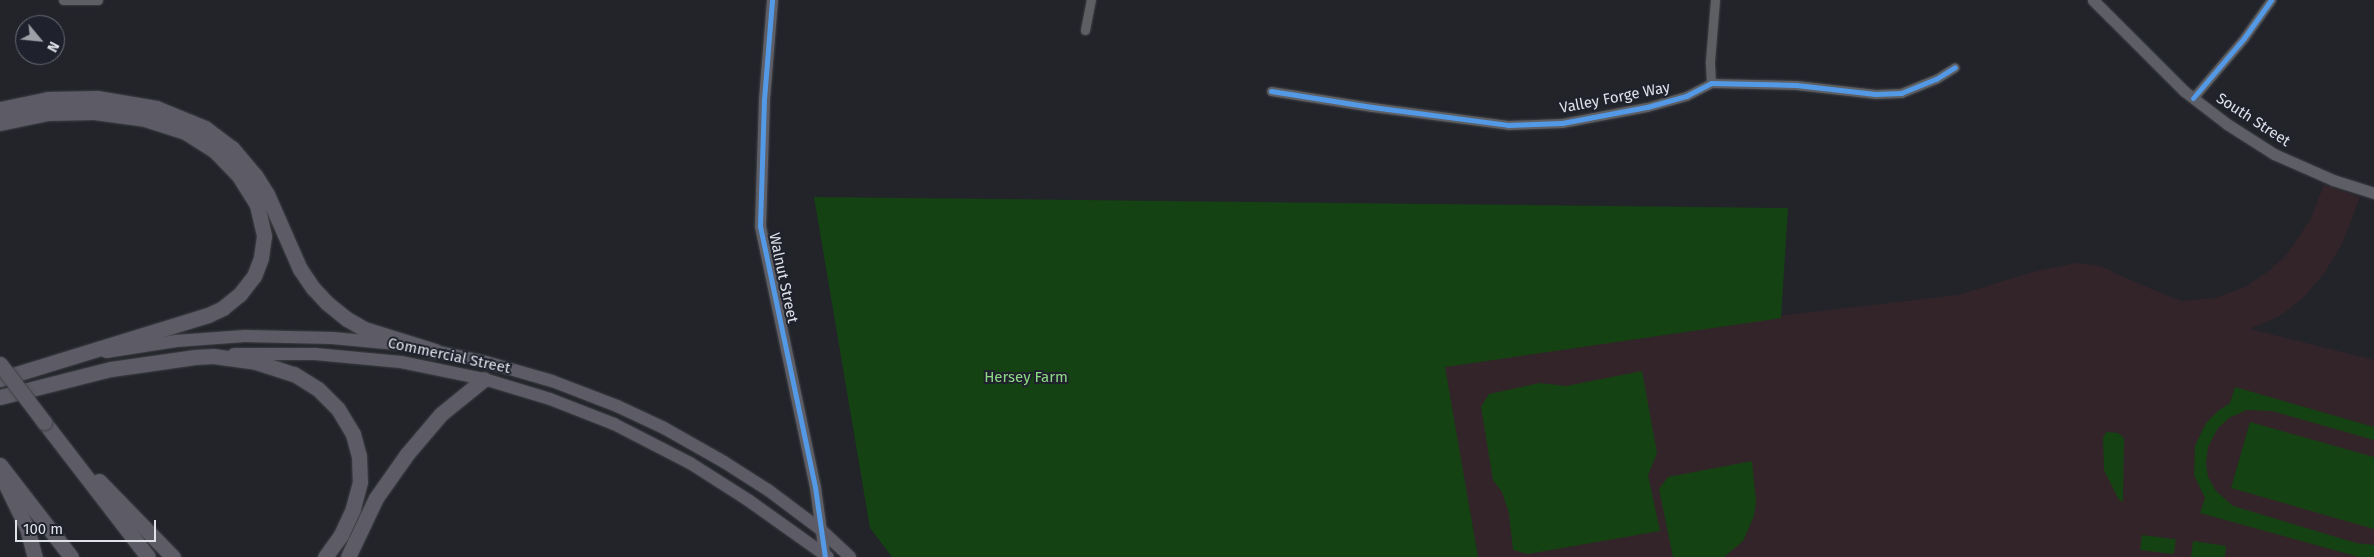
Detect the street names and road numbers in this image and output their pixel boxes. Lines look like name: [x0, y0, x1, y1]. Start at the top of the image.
street label: Valley Forge Way: [1558, 78, 1672, 118]
street label: South Street: [2213, 89, 2293, 151]
street label: Walnut Street: [765, 231, 801, 325]
street label: Commercial Street: [386, 334, 512, 378]

